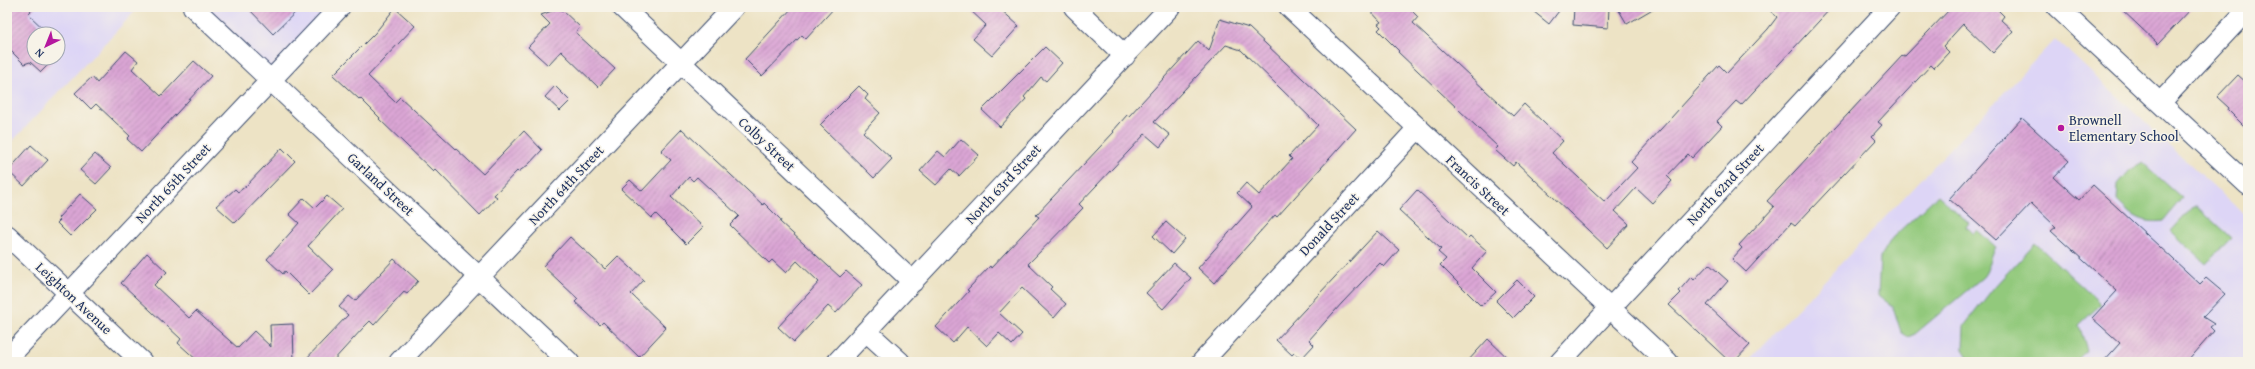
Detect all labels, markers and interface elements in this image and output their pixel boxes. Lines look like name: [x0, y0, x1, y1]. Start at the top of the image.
north arrow: [26, 26, 66, 66]
text: N: [31, 45, 47, 62]
place label: Brownell Elementary School: [2069, 110, 2179, 146]
street label: Colby Street: [734, 112, 800, 176]
marker: Brownell Elementary School: [2056, 123, 2066, 133]
street label: North 65th Street: [131, 139, 215, 227]
street label: North 63rd Street: [961, 139, 1045, 229]
street label: North 62nd Street: [1682, 139, 1768, 229]
street label: North 64th Street: [524, 141, 608, 229]
street label: Garland Street: [343, 148, 419, 220]
street label: Francis Street: [1442, 150, 1515, 220]
street label: Donald Street: [1294, 188, 1364, 260]
street label: Leighton Avenue: [31, 257, 117, 339]

